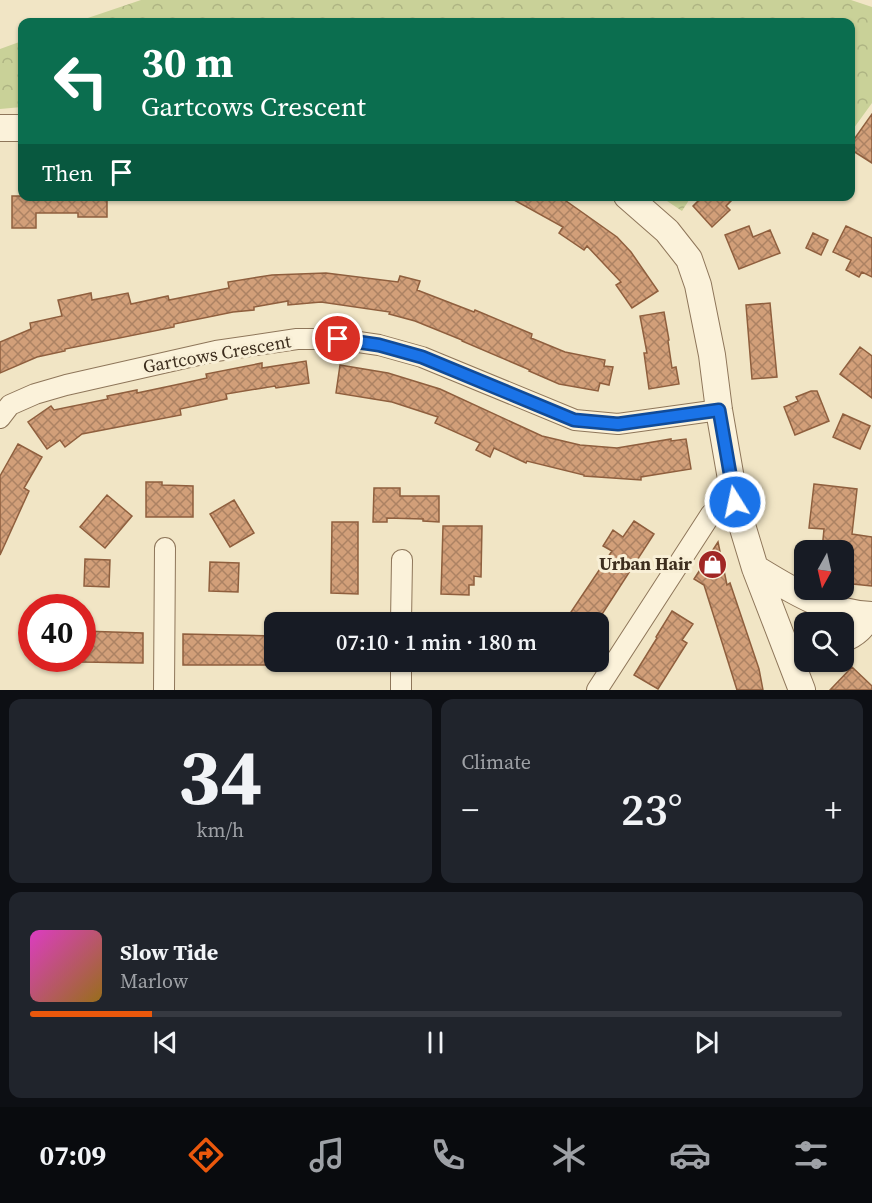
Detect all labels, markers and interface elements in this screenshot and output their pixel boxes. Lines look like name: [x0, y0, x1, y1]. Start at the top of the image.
text: 30 m: [141, 33, 234, 91]
icon: left: [42, 42, 120, 120]
text: Gartcows Crescent: [141, 88, 366, 125]
icon: arrive: [105, 156, 138, 189]
text: Then: [42, 158, 93, 188]
pin: [312, 313, 363, 364]
icon: arrive: [321, 322, 354, 355]
street label: Gartcows Crescent: [141, 328, 293, 379]
position arrow: [703, 470, 767, 534]
north arrow: [794, 540, 854, 600]
map controls: [794, 540, 854, 672]
shop icon: Urban Hair: [697, 548, 729, 580]
place label: Urban Hair: [599, 551, 693, 576]
speed limit sign: 40: [18, 594, 96, 672]
button: search: [794, 612, 854, 672]
text: 07:10 · 1 min · 180 m: [336, 627, 537, 657]
text: 34: [178, 723, 263, 830]
text: Climate: [462, 748, 531, 776]
text: 23°: [621, 778, 683, 840]
text: −: [462, 787, 479, 832]
text: +: [825, 787, 842, 832]
text: km/h: [196, 816, 244, 844]
text: Slow Tide: [120, 937, 218, 967]
text: Marlow: [120, 967, 188, 995]
icon: previous: [149, 1026, 182, 1059]
icon: pause: [419, 1026, 452, 1059]
icon: next: [690, 1026, 723, 1059]
icon: directions: [185, 1134, 227, 1176]
icon: music: [306, 1134, 348, 1176]
icon: phone: [427, 1134, 469, 1176]
icon: climate: [548, 1134, 590, 1176]
icon: car: [669, 1134, 711, 1176]
icon: filters: [790, 1134, 832, 1176]
text: 07:09: [40, 1137, 106, 1174]

